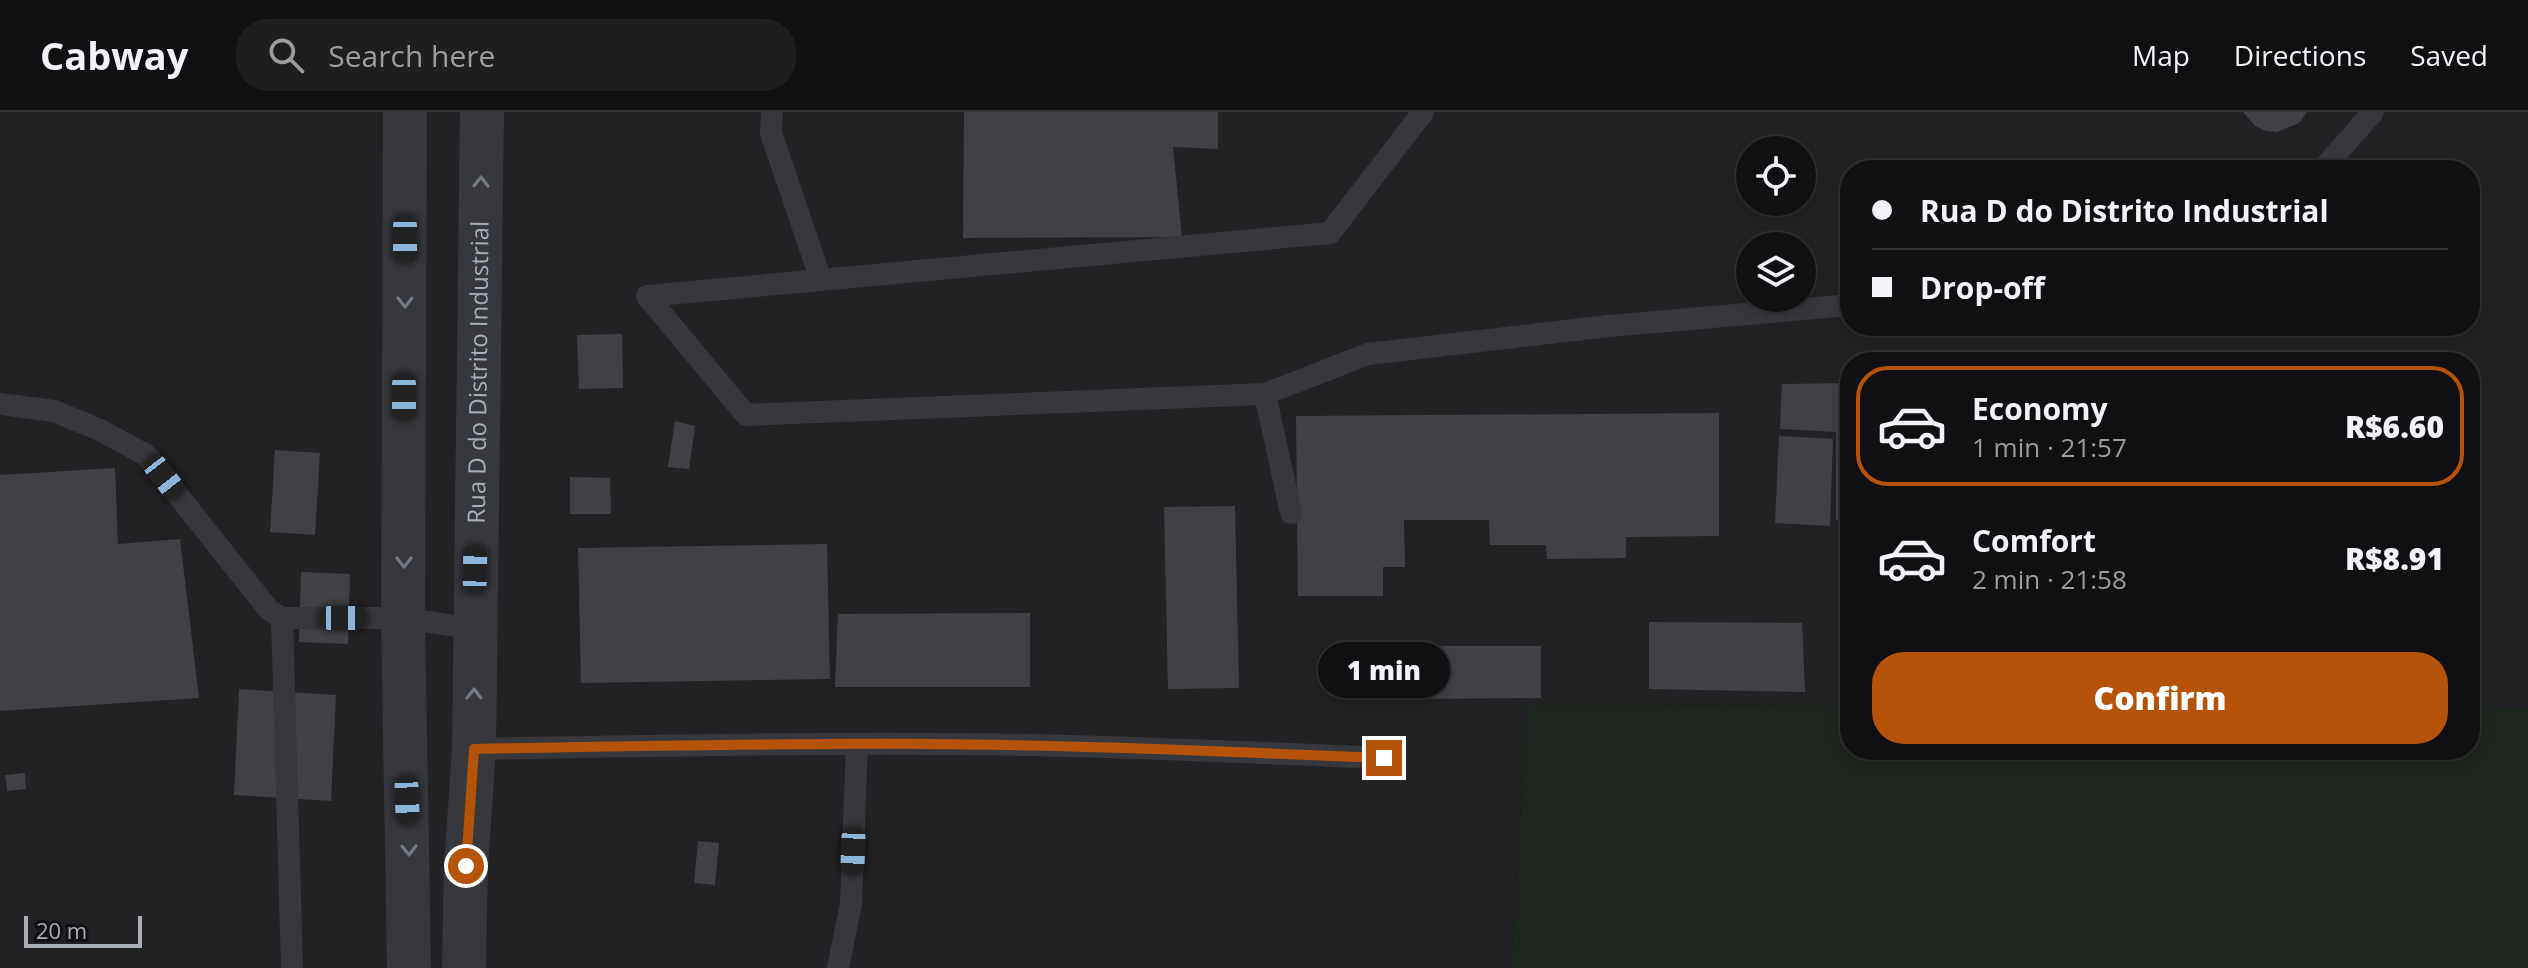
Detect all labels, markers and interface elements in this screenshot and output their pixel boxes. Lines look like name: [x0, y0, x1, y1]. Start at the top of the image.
search box: [236, 19, 796, 91]
text: Cabway: [40, 29, 188, 81]
icon: search: [264, 33, 308, 77]
text: Search here: [328, 35, 495, 76]
text: Map: [2132, 36, 2190, 74]
text: Directions: [2234, 36, 2366, 74]
text: Saved: [2410, 36, 2488, 74]
map controls: [1736, 136, 1816, 312]
button: locate: [1736, 136, 1816, 216]
one-way arrow: [472, 175, 489, 188]
text: Rua D do Distrito Industrial: [1920, 190, 2329, 231]
car: [393, 215, 417, 263]
street label: Rua D do Distrito Industrial: [459, 221, 496, 524]
button: layers: [1736, 232, 1816, 312]
text: Drop-off: [1920, 267, 2045, 308]
one-way arrow: [396, 296, 414, 309]
car: [392, 373, 416, 421]
text: Economy: [1972, 388, 2108, 429]
icon: car: [1876, 390, 1948, 462]
text: R$6.60: [2345, 406, 2444, 447]
text: 1 min · 21:57: [1972, 429, 2127, 465]
car: [140, 451, 188, 503]
text: Comfort: [1972, 520, 2096, 561]
icon: car: [1876, 522, 1948, 594]
text: R$8.91: [2345, 538, 2444, 579]
car: [463, 545, 487, 593]
one-way arrow: [395, 556, 412, 569]
text: 2 min · 21:58: [1972, 561, 2127, 597]
car: [319, 606, 367, 630]
callout: 1 min: [1318, 642, 1450, 698]
text: 1 min: [1347, 652, 1421, 688]
button: Confirm: [1872, 652, 2448, 744]
one-way arrow: [465, 687, 483, 700]
route end: [1366, 740, 1402, 776]
car: [394, 776, 420, 824]
car: [840, 827, 866, 875]
one-way arrow: [400, 844, 417, 857]
route start: [448, 848, 484, 884]
scale bar: [24, 912, 142, 948]
text: 20 m: [36, 915, 87, 945]

